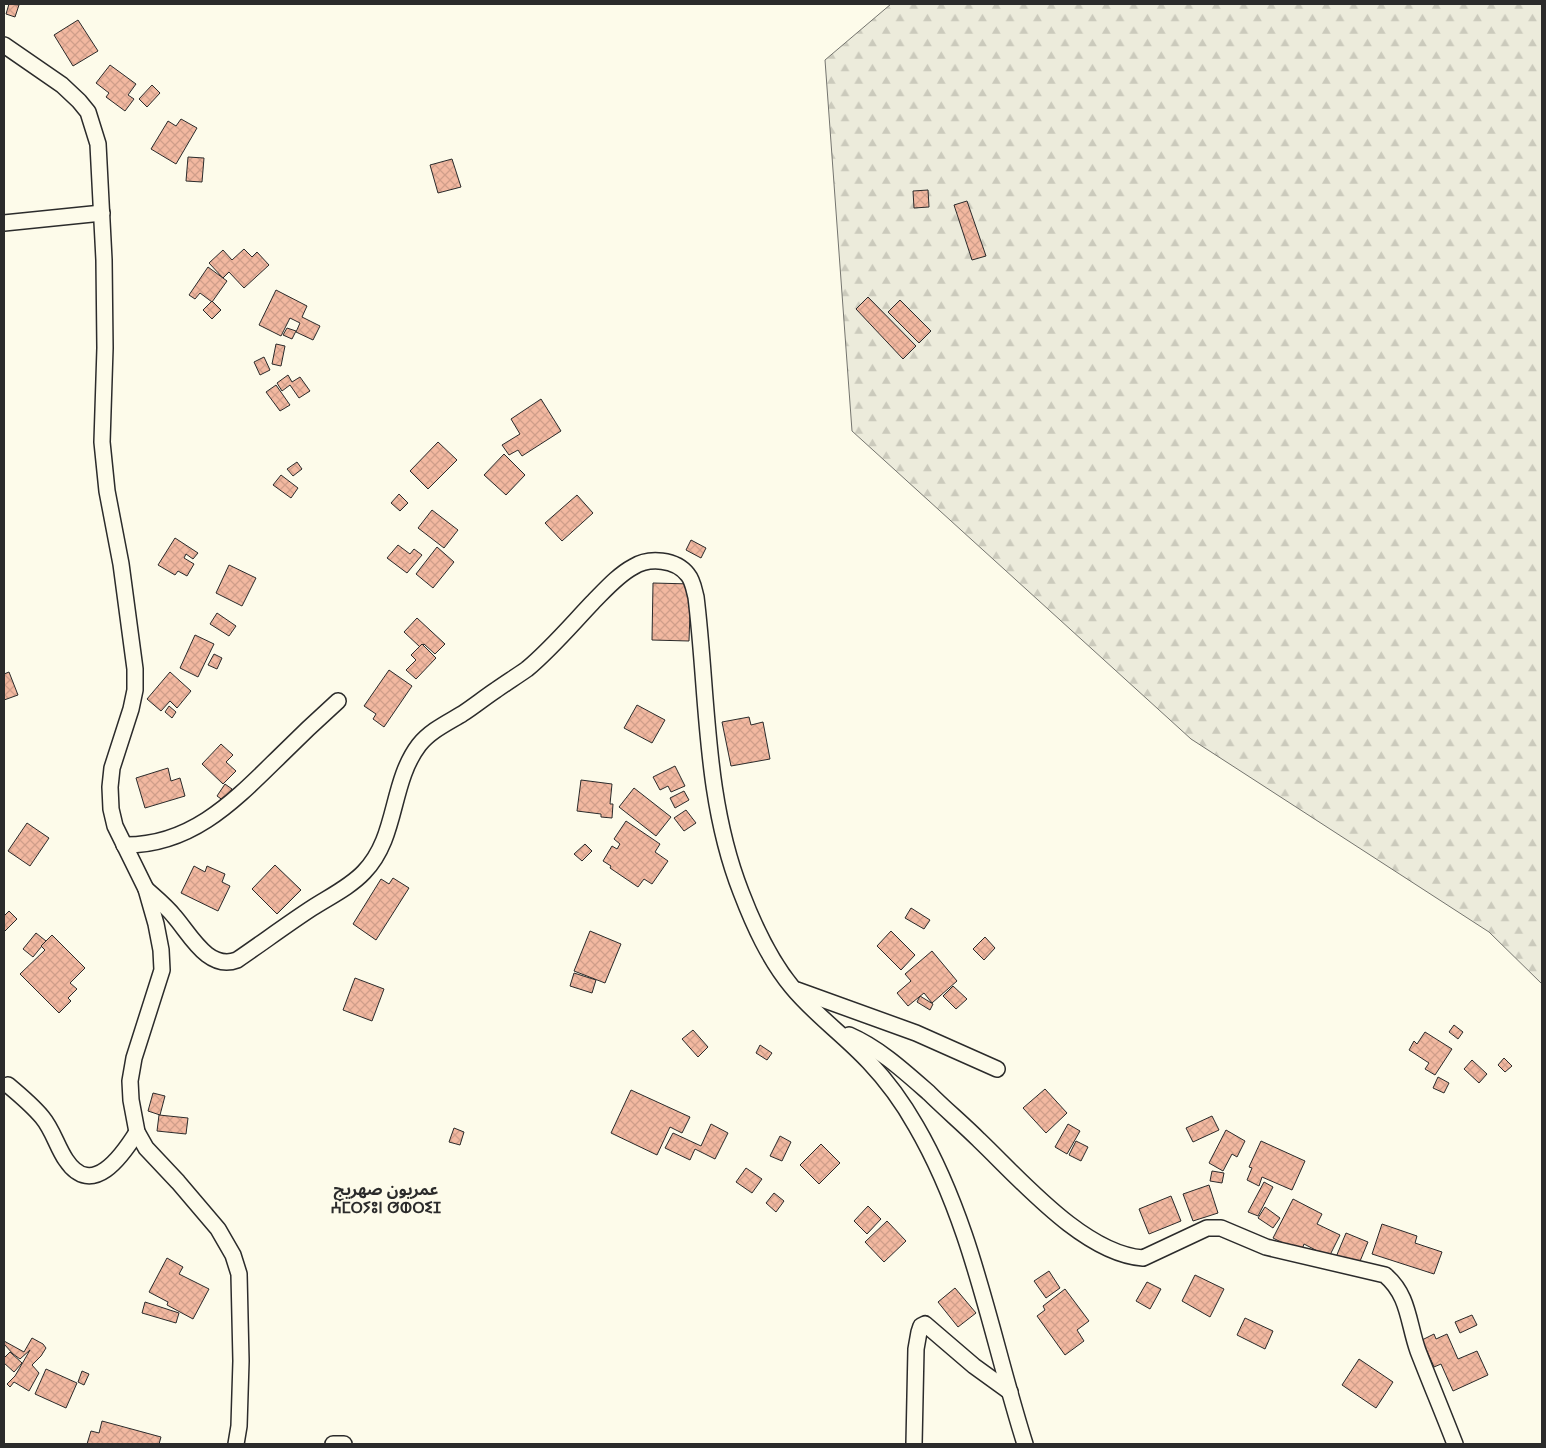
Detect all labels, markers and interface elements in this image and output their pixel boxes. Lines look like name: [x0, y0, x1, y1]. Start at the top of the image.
district label: عمريون صهريج ⵄⵎⵔⵢⵓⵏ ⵚⵀⵔⵉⵊ: [331, 1179, 441, 1217]

